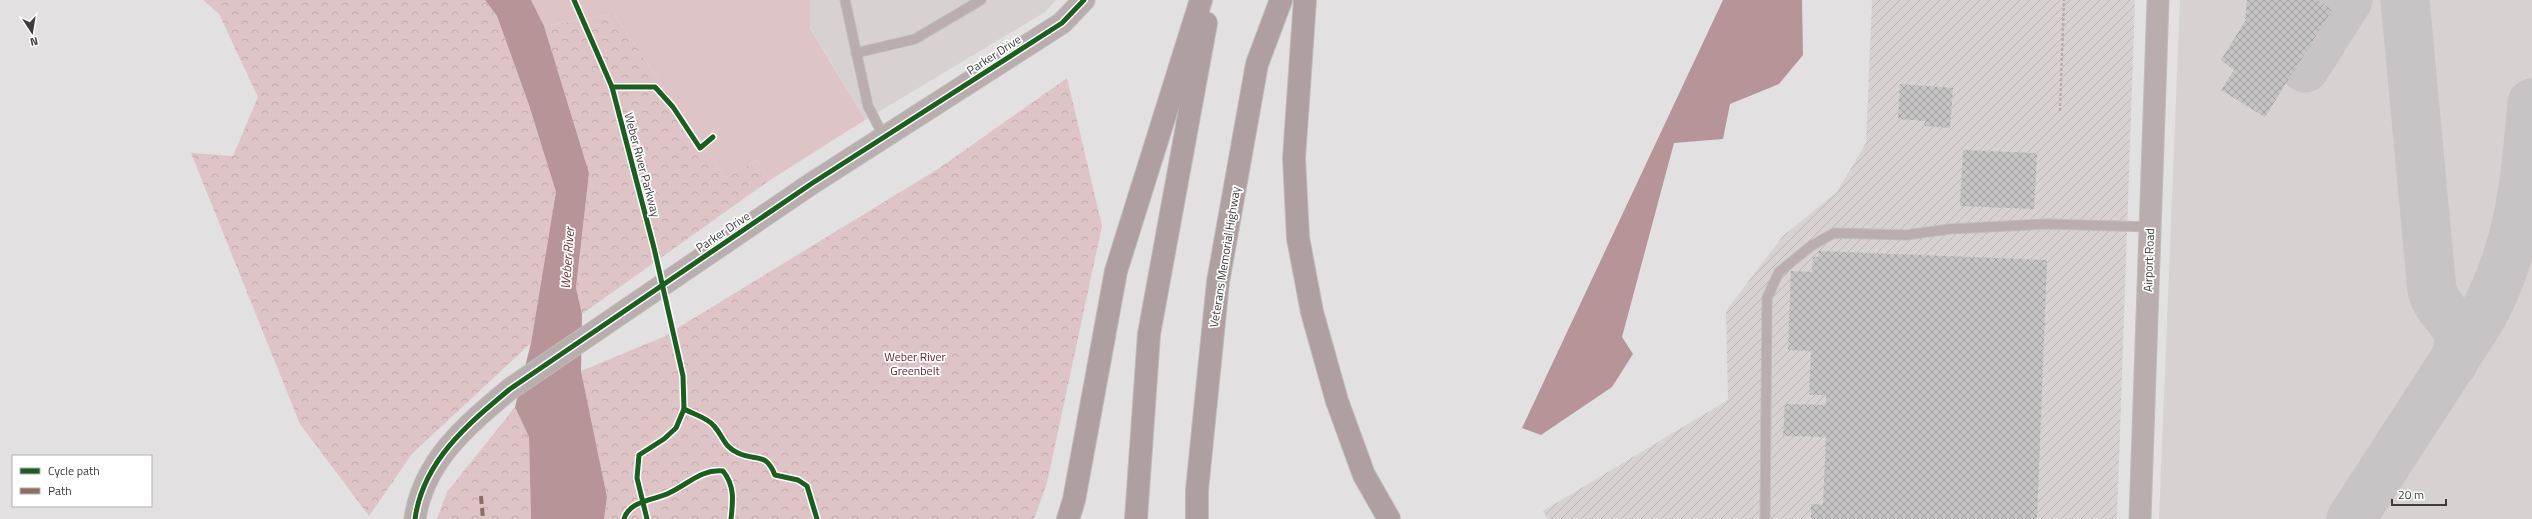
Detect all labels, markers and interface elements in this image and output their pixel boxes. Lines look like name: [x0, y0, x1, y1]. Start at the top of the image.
north arrow: [12, 12, 52, 52]
street label: Parker Drive: [963, 30, 1025, 79]
text: N: [29, 33, 39, 50]
street label: Weber River Parkway: [619, 110, 666, 220]
street label: Veterans Memorial Highway: [1204, 185, 1245, 329]
street label: Parker Drive: [692, 206, 754, 257]
water label: Weber River: [555, 225, 579, 290]
street label: Airport Road: [2138, 228, 2159, 292]
park label: Weber River Greenbelt: [884, 347, 946, 380]
legend: [12, 455, 152, 507]
text: Cycle path: [48, 461, 100, 480]
text: Path: [48, 481, 72, 500]
scale bar: [2392, 481, 2446, 507]
text: 20 m: [2398, 485, 2424, 504]

